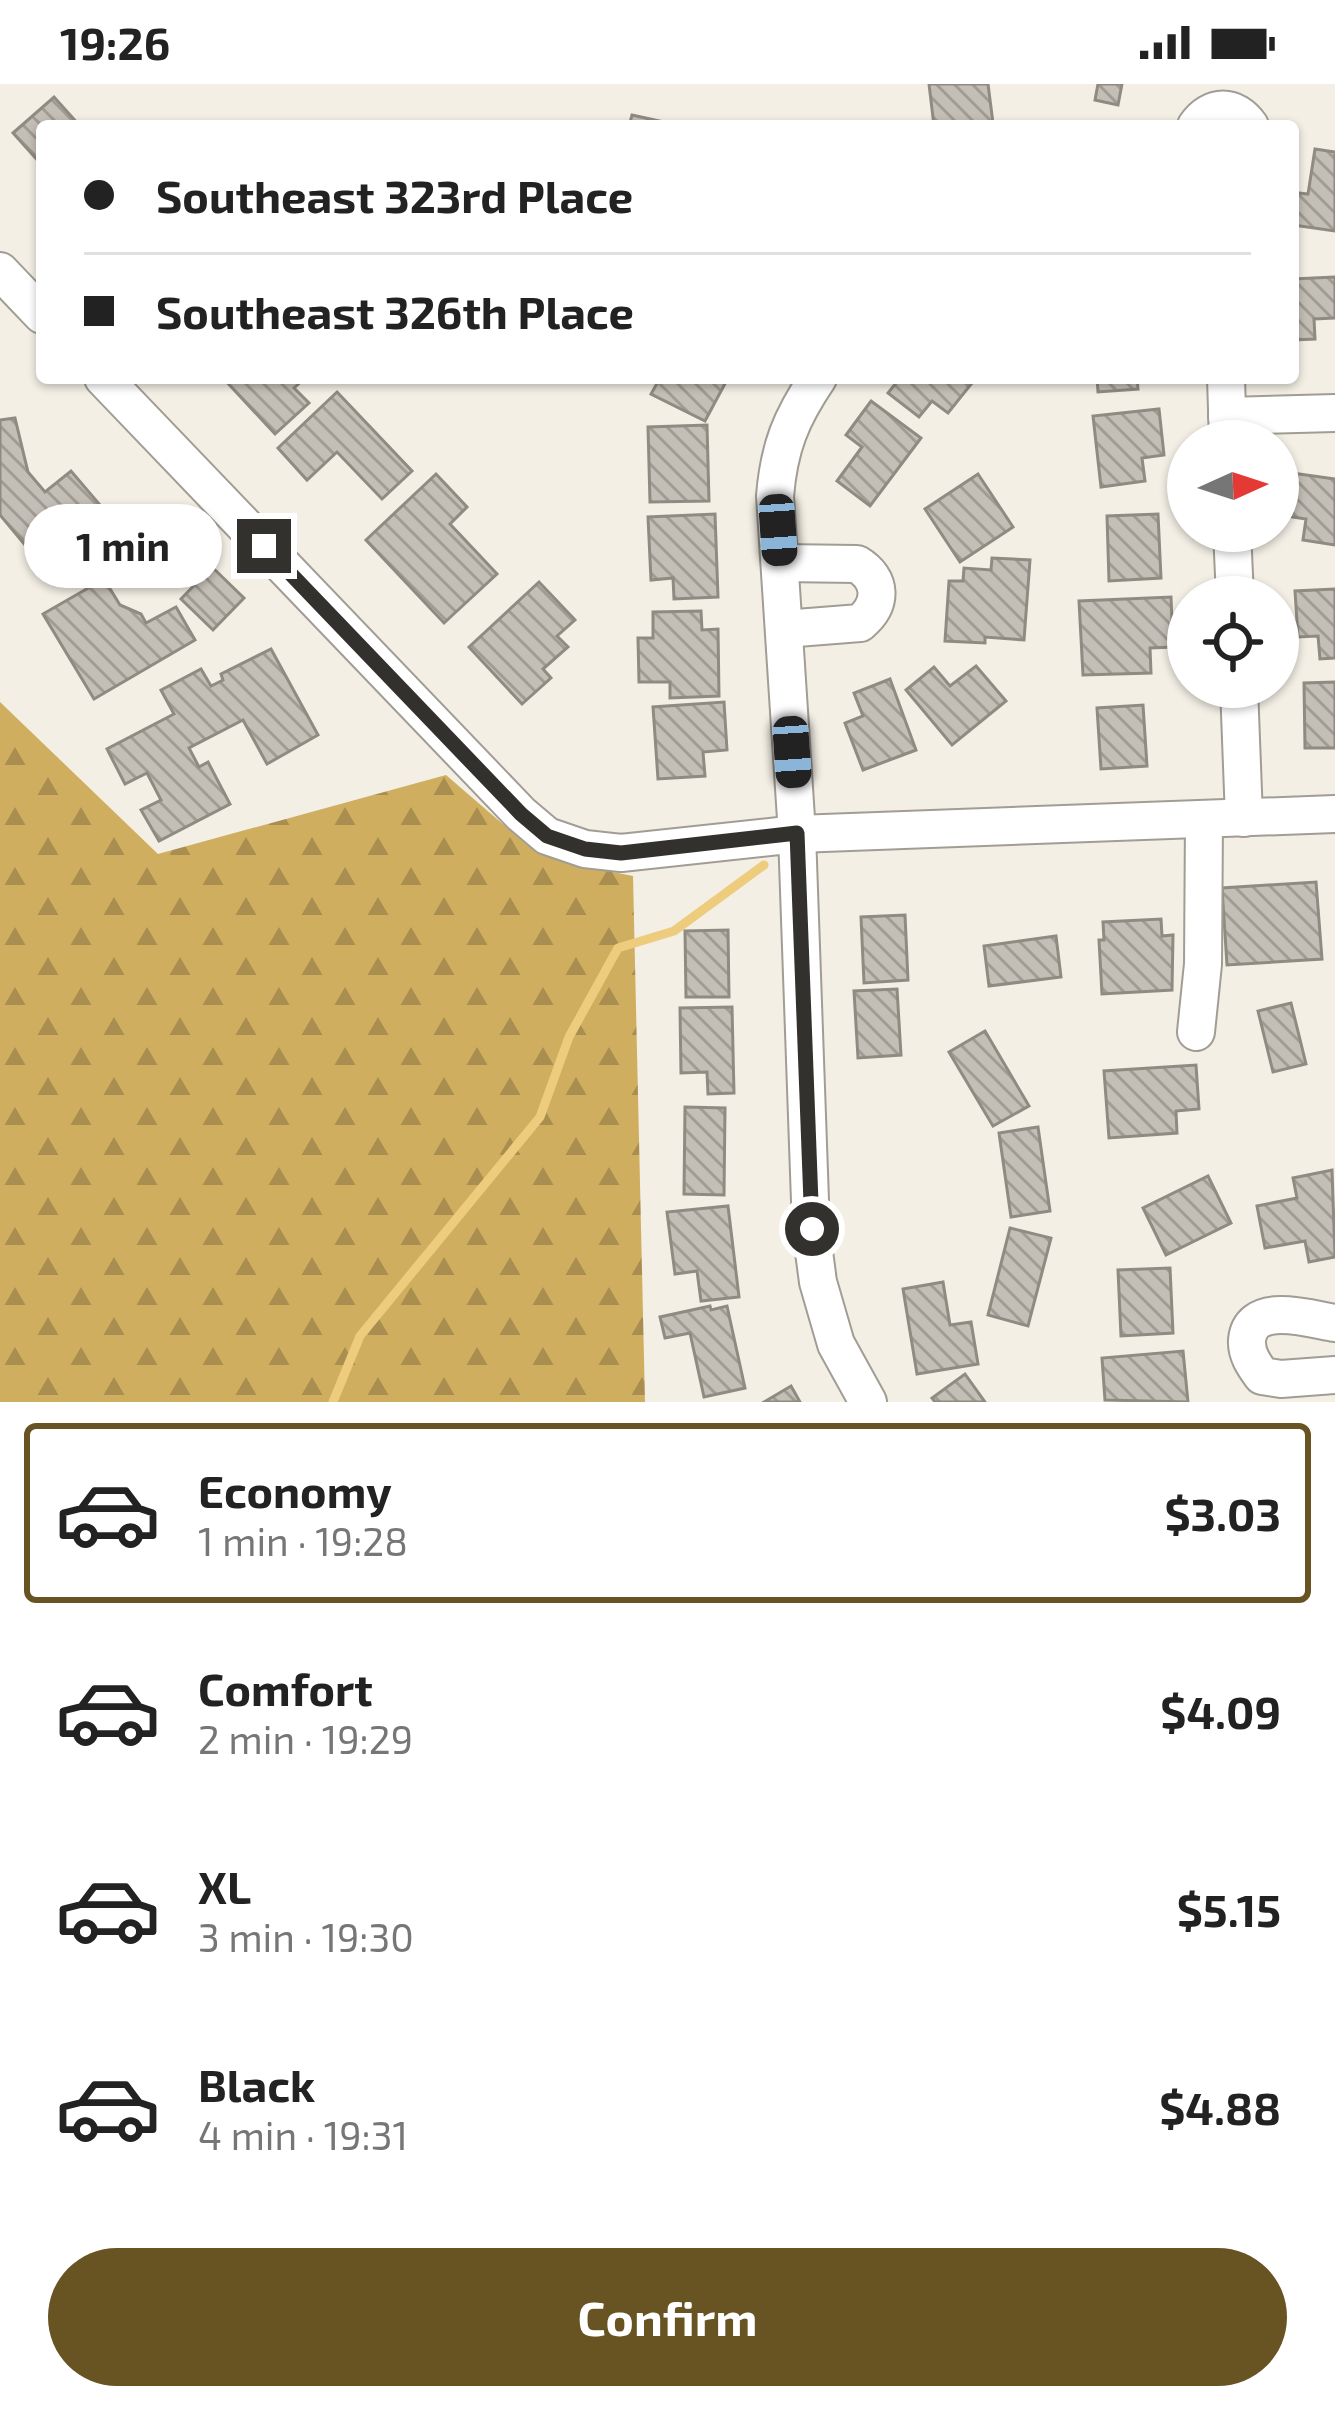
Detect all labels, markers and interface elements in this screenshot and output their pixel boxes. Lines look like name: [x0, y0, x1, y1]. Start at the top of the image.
text: 19:26: [60, 15, 170, 69]
text: Southeast 323rd Place: [156, 168, 633, 222]
text: Southeast 326th Place: [156, 284, 634, 338]
north arrow: [1167, 420, 1299, 552]
map controls: [1167, 420, 1299, 708]
car: [758, 493, 798, 567]
callout: 1 min: [24, 504, 222, 588]
route end: [237, 519, 291, 573]
text: 1 min: [76, 522, 170, 569]
button: locate: [1167, 576, 1299, 708]
car: [772, 715, 812, 789]
route start: [785, 1202, 839, 1256]
icon: car: [54, 1459, 162, 1567]
text: Economy: [198, 1463, 392, 1517]
text: $3.03: [1164, 1486, 1281, 1540]
text: 1 min · 19:28: [198, 1517, 408, 1564]
icon: car: [54, 1657, 162, 1765]
text: Comfort: [198, 1661, 373, 1715]
text: $4.09: [1160, 1684, 1281, 1738]
text: 2 min · 19:29: [198, 1715, 413, 1762]
icon: car: [54, 1855, 162, 1963]
text: XL: [198, 1859, 251, 1913]
text: $5.15: [1177, 1882, 1281, 1936]
text: 3 min · 19:30: [198, 1913, 414, 1960]
icon: car: [54, 2053, 162, 2161]
text: Black: [198, 2057, 315, 2111]
text: $4.88: [1159, 2080, 1281, 2134]
text: 4 min · 19:31: [198, 2111, 408, 2158]
button: Confirm: [48, 2248, 1287, 2386]

